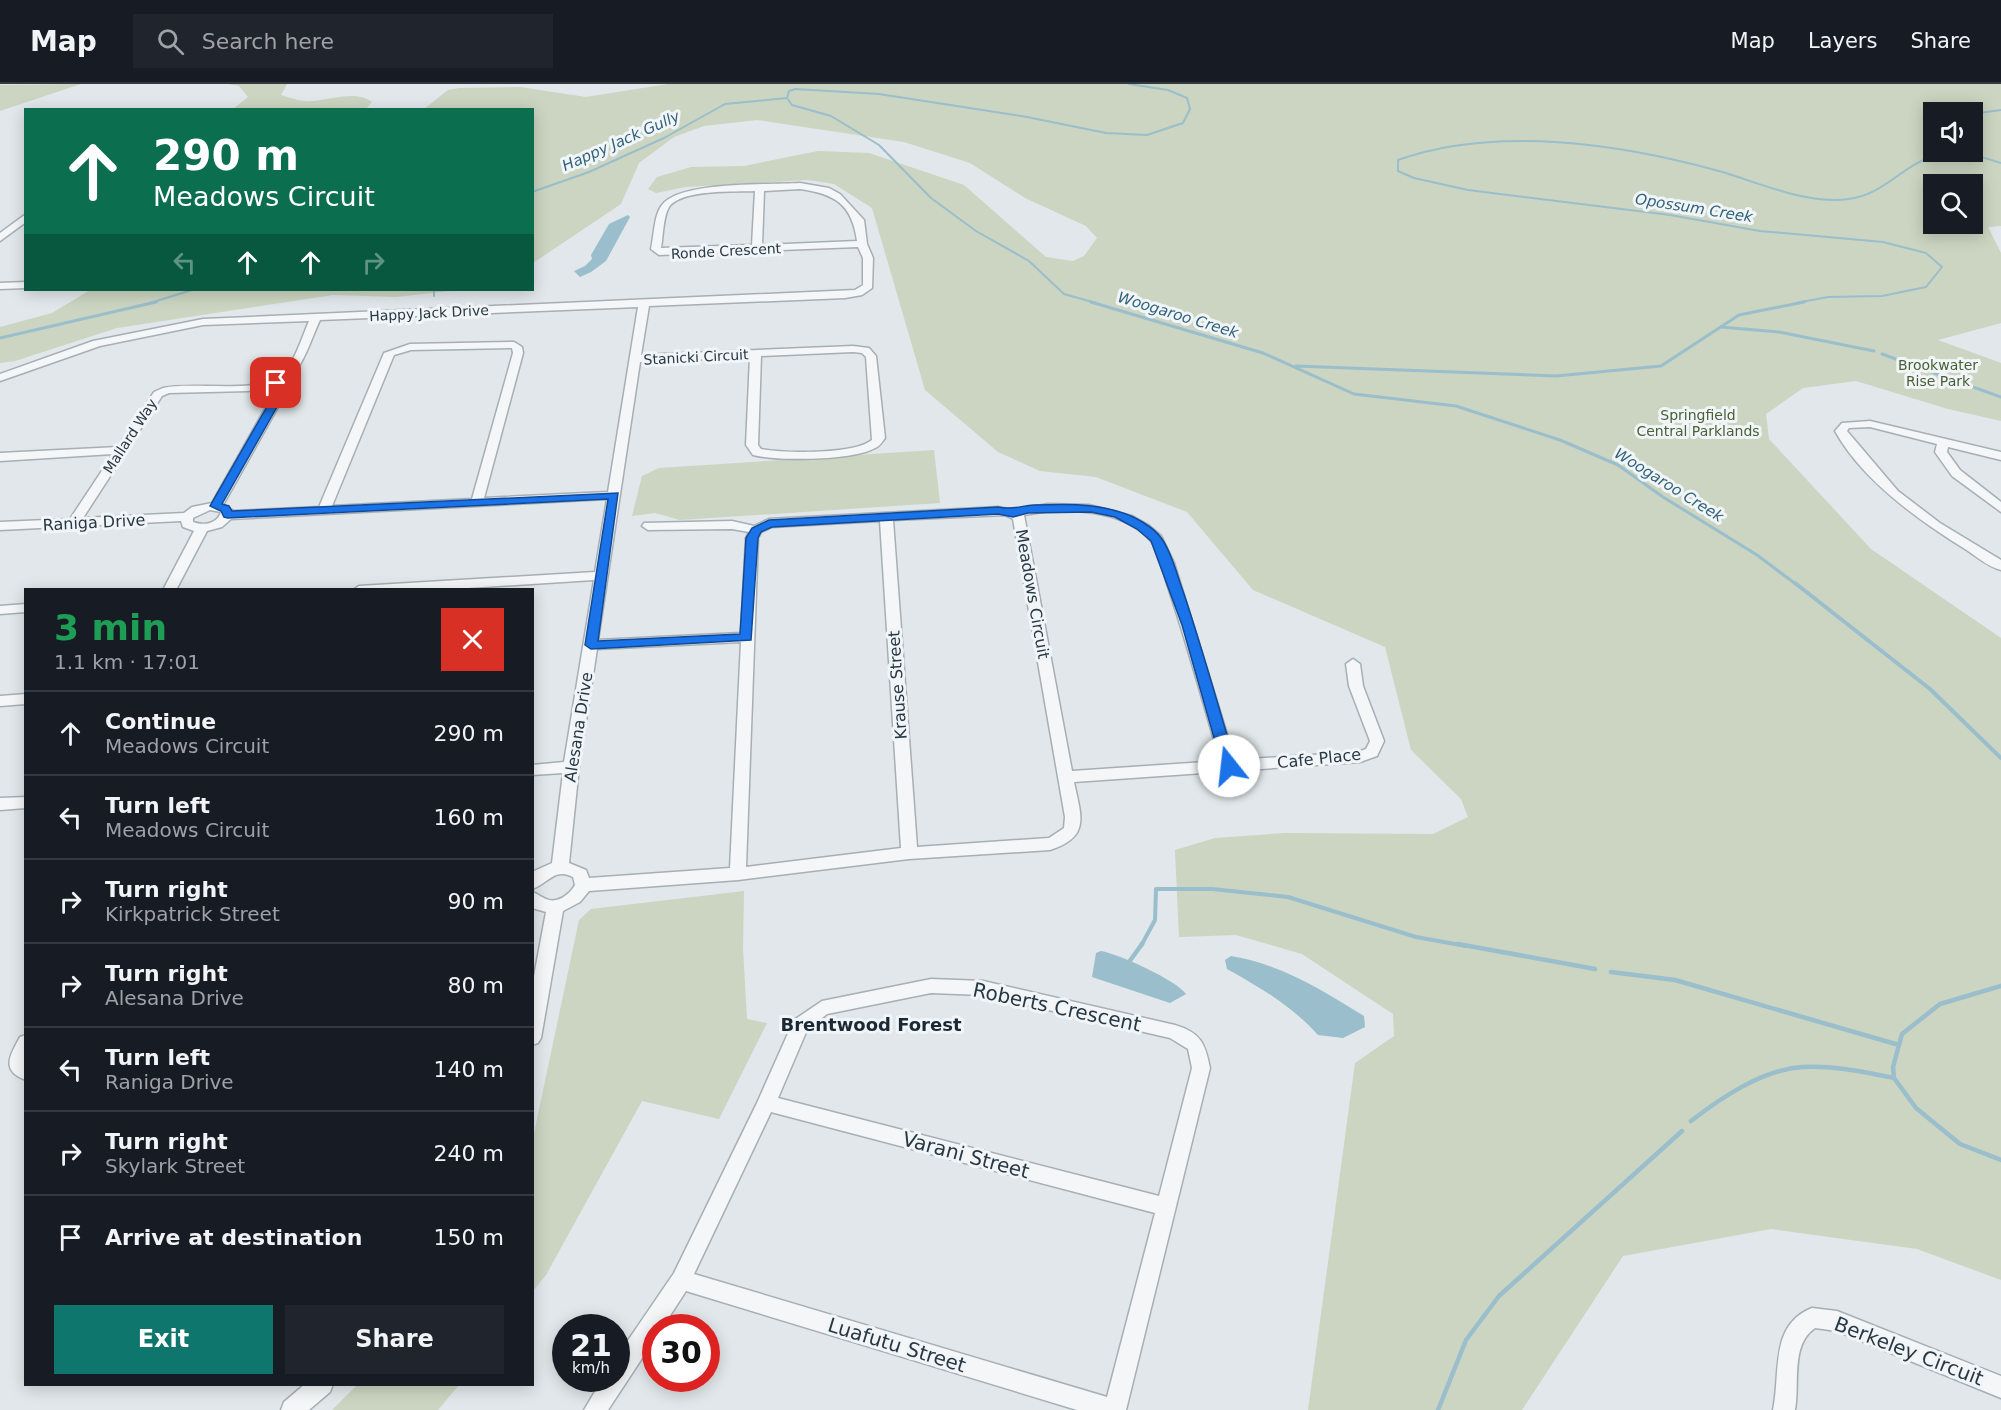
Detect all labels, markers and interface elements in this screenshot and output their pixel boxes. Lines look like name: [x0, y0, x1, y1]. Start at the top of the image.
search box: [133, 14, 553, 68]
text: Map: [30, 25, 97, 58]
icon: search: [154, 25, 187, 58]
text: Search here: [202, 29, 334, 54]
text: Map: [1731, 29, 1775, 53]
text: Layers: [1808, 29, 1877, 53]
text: Share: [1910, 29, 1971, 53]
map controls: [1923, 102, 1983, 234]
button: sound: [1923, 102, 1983, 162]
water label: Happy Jack Gully: [559, 107, 684, 175]
text: 290 m: [153, 131, 299, 180]
icon: ahead: [54, 132, 132, 210]
button: search: [1923, 174, 1983, 234]
text: Meadows Circuit: [153, 181, 375, 212]
water label: Opossum Creek: [1634, 190, 1755, 226]
street label: Ronde Crescent: [671, 240, 782, 262]
icon: left: [168, 246, 201, 279]
icon: ahead: [231, 246, 264, 279]
icon: ahead: [294, 246, 327, 279]
icon: right: [357, 246, 390, 279]
water label: Woogaroo Creek: [1116, 288, 1242, 342]
street label: Happy Jack Drive: [369, 302, 489, 324]
street label: Stanicki Circuit: [643, 346, 749, 368]
pin: [250, 357, 301, 408]
park label: Brookwater Rise Park: [1898, 357, 1978, 389]
icon: arrive: [259, 366, 292, 399]
street label: Mallard Way: [100, 396, 160, 476]
park label: Springfield Central Parklands: [1636, 407, 1760, 439]
water label: Woogaroo Creek: [1611, 444, 1728, 526]
street label: Raniga Drive: [42, 510, 146, 535]
street label: Meadows Circuit: [1012, 528, 1053, 660]
text: 3 min: [54, 607, 167, 648]
button: close: [441, 608, 504, 671]
street label: Krause Street: [884, 630, 911, 740]
text: 1.1 km · 17:01: [54, 650, 200, 674]
street label: Alesana Drive: [560, 671, 597, 783]
text: Continue: [105, 709, 216, 734]
icon: ahead: [54, 717, 87, 750]
text: 290 m: [434, 721, 504, 746]
text: Meadows Circuit: [105, 734, 269, 758]
position arrow: [1197, 734, 1261, 798]
street label: Cafe Place: [1276, 745, 1362, 772]
text: Turn left: [105, 793, 210, 818]
icon: left: [54, 801, 87, 834]
text: 160 m: [434, 805, 504, 830]
text: Meadows Circuit: [105, 818, 269, 842]
text: Turn right: [105, 877, 228, 902]
icon: right: [54, 885, 87, 918]
text: 90 m: [448, 889, 504, 914]
text: Kirkpatrick Street: [105, 902, 280, 926]
text: Turn right: [105, 961, 228, 986]
icon: right: [54, 969, 87, 1002]
text: 80 m: [448, 973, 504, 998]
street label: Roberts Crescent: [971, 977, 1143, 1037]
text: Alesana Drive: [105, 986, 244, 1010]
district label: Brentwood Forest: [780, 1014, 962, 1035]
text: Turn left: [105, 1045, 210, 1070]
icon: left: [54, 1053, 87, 1086]
text: 140 m: [434, 1057, 504, 1082]
text: Raniga Drive: [105, 1070, 234, 1094]
street label: Varani Street: [900, 1127, 1032, 1183]
text: Turn right: [105, 1129, 228, 1154]
icon: right: [54, 1137, 87, 1170]
text: 240 m: [434, 1141, 504, 1166]
text: Skylark Street: [105, 1154, 245, 1178]
icon: arrive: [54, 1221, 87, 1254]
text: Arrive at destination: [105, 1225, 362, 1250]
text: 150 m: [434, 1225, 504, 1250]
button: Exit: [54, 1305, 273, 1374]
button: Share: [285, 1305, 504, 1374]
street label: Berkeley Circuit: [1831, 1312, 1987, 1391]
street label: Luafutu Street: [825, 1313, 969, 1377]
speed limit sign: 30: [642, 1314, 720, 1392]
text: 21: [570, 1328, 612, 1363]
text: km/h: [572, 1359, 610, 1377]

